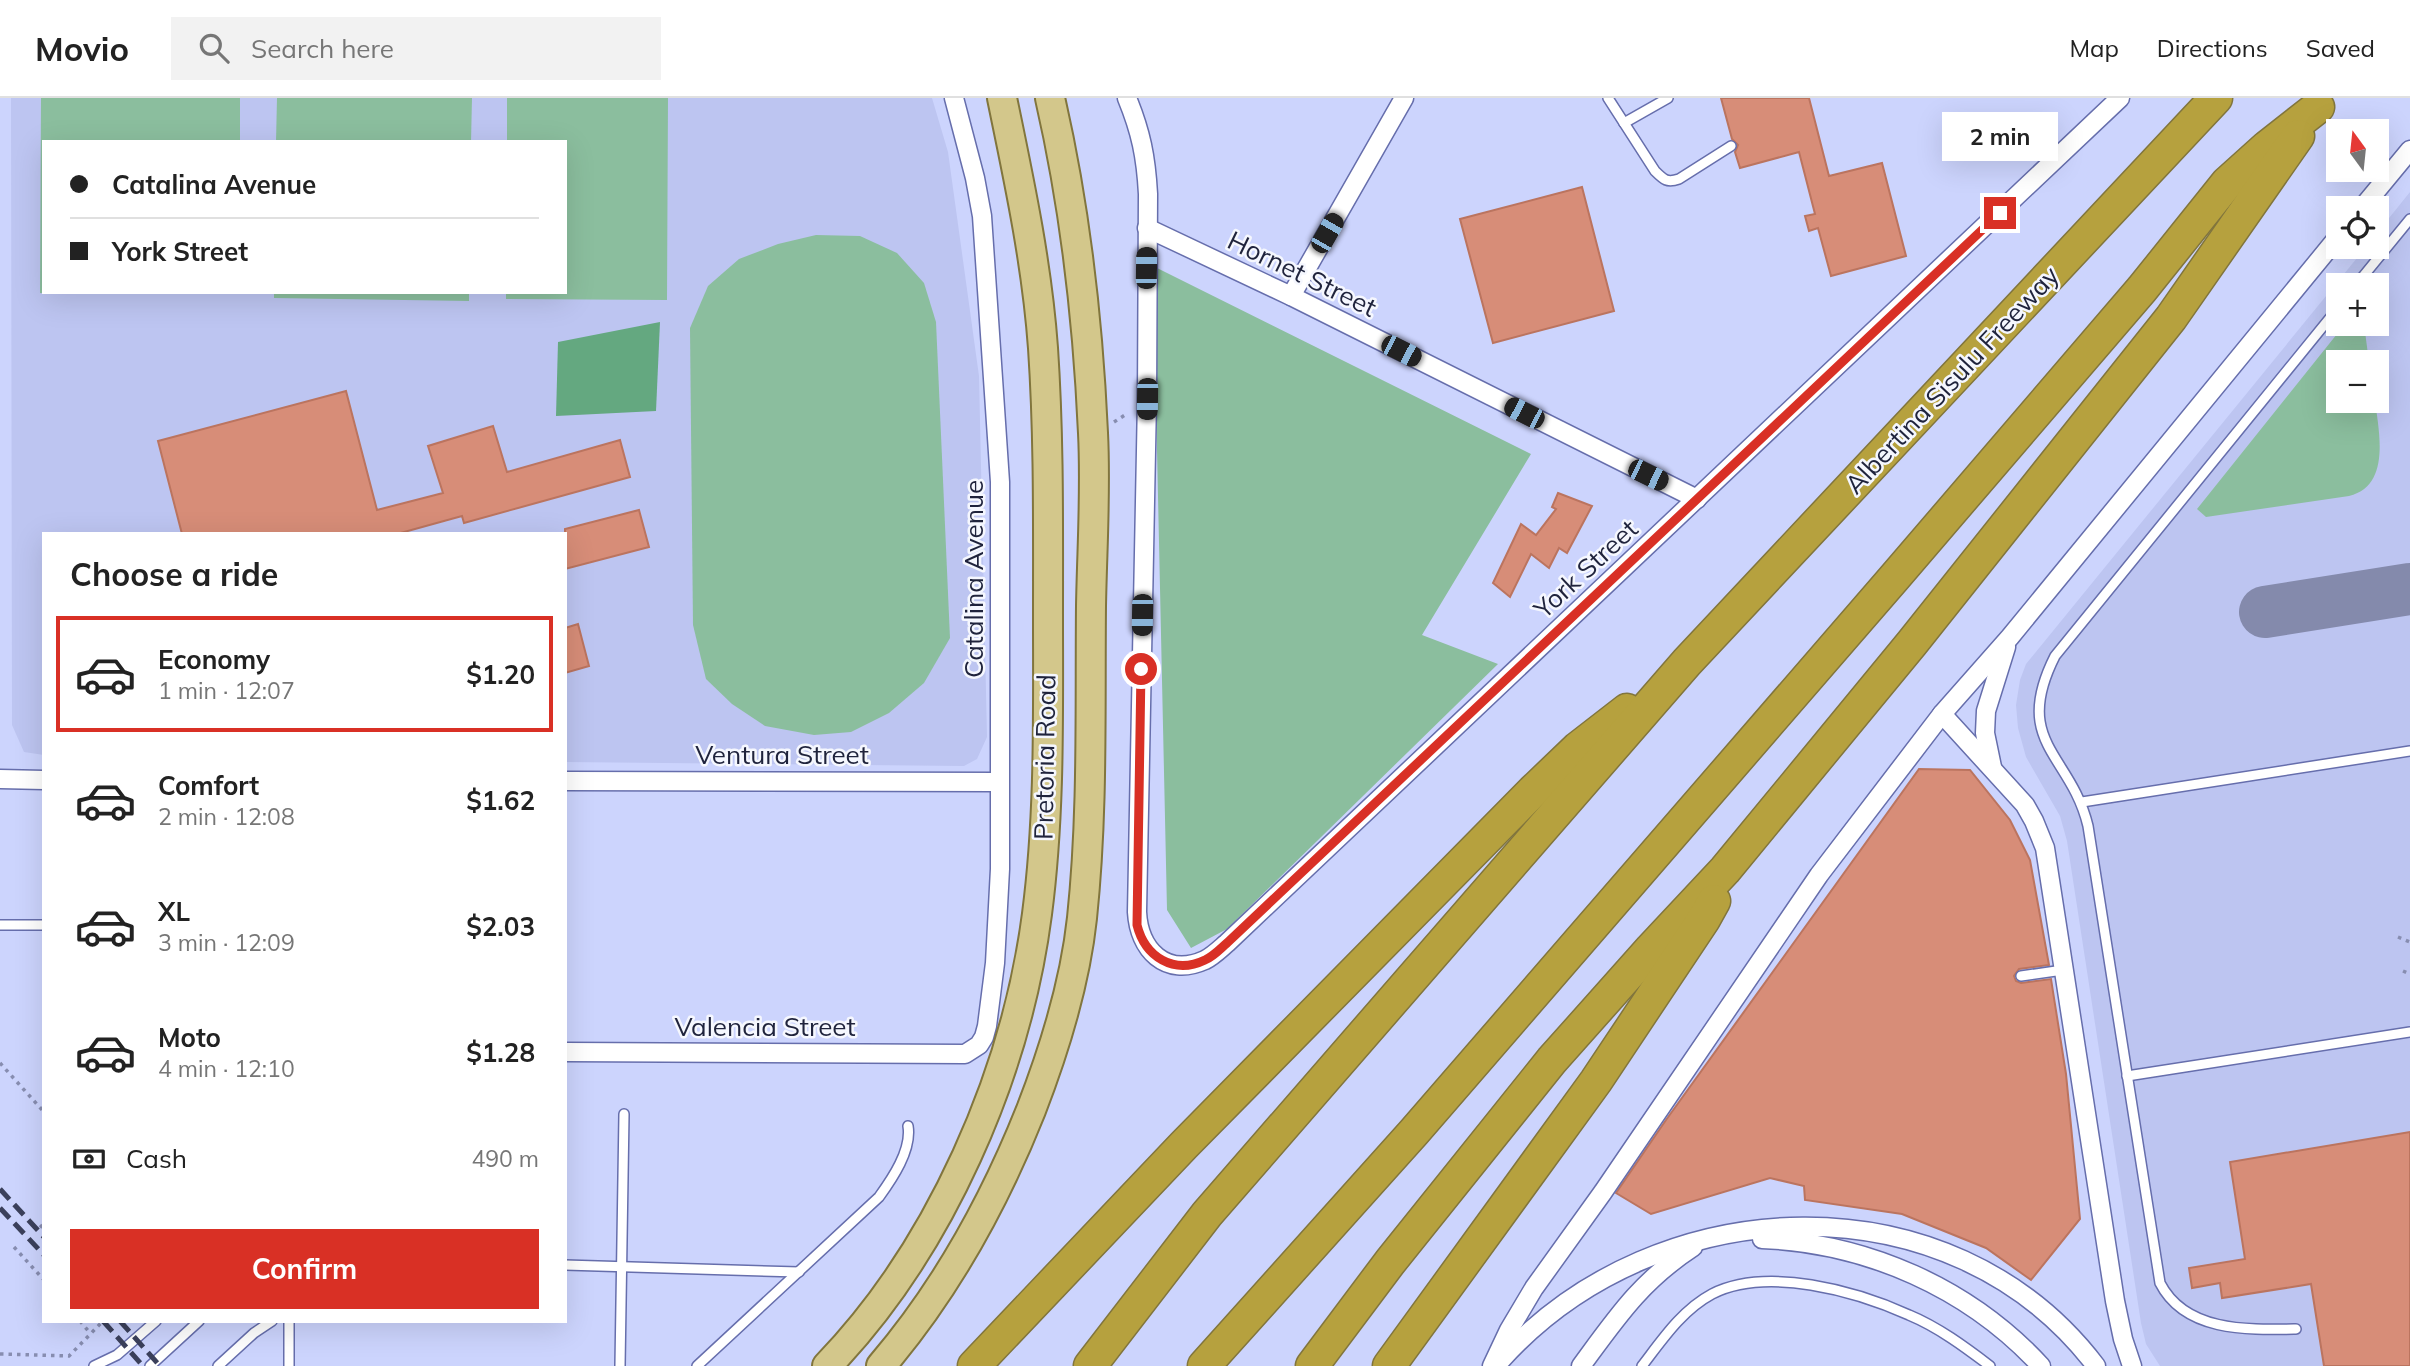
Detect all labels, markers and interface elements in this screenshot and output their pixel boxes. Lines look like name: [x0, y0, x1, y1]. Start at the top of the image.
search box: [171, 17, 661, 80]
text: Movio: [35, 28, 129, 69]
icon: search: [195, 29, 233, 67]
text: Search here: [251, 32, 394, 65]
text: Map: [2069, 33, 2119, 63]
text: Directions: [2157, 33, 2268, 63]
text: Saved: [2306, 33, 2375, 63]
callout: 2 min: [1942, 111, 2058, 160]
north arrow: [2326, 119, 2389, 182]
map controls: [2326, 119, 2389, 413]
text: 2 min: [1970, 122, 2030, 151]
text: Catalina Avenue: [112, 168, 316, 201]
button: locate: [2326, 196, 2389, 259]
route end: [1984, 197, 2016, 229]
car: [1308, 210, 1347, 256]
street label: Hornet Street: [1222, 223, 1382, 324]
text: York Street: [112, 235, 248, 268]
car: [1136, 247, 1157, 289]
street label: Albertina Sisulu Freeway: [1837, 259, 2066, 501]
button: +: [2326, 273, 2389, 336]
car: [1378, 332, 1425, 370]
button: −: [2326, 350, 2389, 413]
car: [1137, 378, 1158, 420]
car: [1501, 394, 1548, 432]
car: [1625, 456, 1672, 494]
street label: Catalina Avenue: [957, 480, 990, 678]
street label: York Street: [1526, 512, 1644, 626]
text: Choose a ride: [70, 554, 278, 594]
car: [1132, 594, 1153, 636]
icon: car: [74, 643, 137, 706]
text: Economy: [158, 643, 270, 676]
route start: [1125, 653, 1157, 685]
text: $1.20: [466, 658, 535, 691]
street label: Pretoria Road: [1027, 674, 1062, 840]
text: 1 min · 12:07: [158, 676, 295, 705]
street label: Ventura Street: [695, 738, 869, 771]
icon: car: [74, 769, 137, 832]
text: Comfort: [158, 769, 259, 802]
text: $1.62: [466, 784, 535, 817]
text: 2 min · 12:08: [158, 802, 295, 831]
icon: car: [74, 895, 137, 958]
text: XL: [158, 895, 190, 928]
text: $2.03: [466, 910, 535, 943]
text: 3 min · 12:09: [158, 928, 295, 957]
street label: Valencia Street: [674, 1010, 856, 1043]
icon: car: [74, 1021, 137, 1084]
text: Moto: [158, 1021, 221, 1054]
text: $1.28: [466, 1036, 535, 1069]
text: 4 min · 12:10: [158, 1054, 295, 1083]
icon: cash: [70, 1140, 108, 1178]
text: Cash: [126, 1142, 187, 1175]
text: 490 m: [471, 1144, 539, 1173]
button: Confirm: [70, 1229, 539, 1309]

